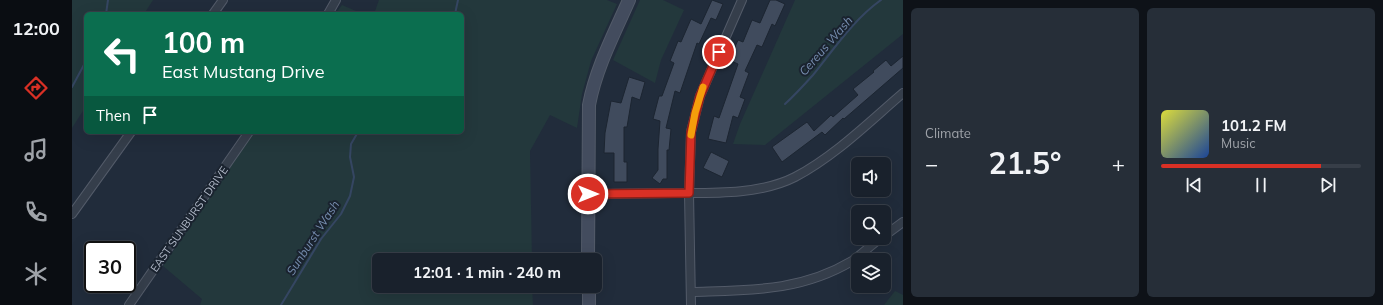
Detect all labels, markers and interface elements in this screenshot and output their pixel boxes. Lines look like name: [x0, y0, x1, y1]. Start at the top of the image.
water label: Cereus Wash: [796, 13, 856, 79]
text: 12:00: [12, 17, 60, 40]
text: 100 m: [162, 25, 245, 60]
icon: left: [96, 28, 148, 80]
pin: [702, 35, 736, 69]
icon: arrive: [708, 41, 730, 63]
text: East Mustang Drive: [162, 60, 324, 83]
icon: directions: [22, 74, 50, 102]
icon: arrive: [139, 104, 161, 126]
text: Then: [96, 106, 131, 125]
text: 101.2 FM: [1221, 116, 1286, 135]
text: Climate: [925, 125, 971, 141]
text: Music: [1221, 135, 1256, 151]
icon: music: [22, 136, 50, 164]
text: 21.5°: [989, 144, 1061, 182]
text: −: [925, 150, 938, 178]
text: +: [1112, 150, 1125, 178]
map controls: [851, 157, 891, 293]
button: sound: [851, 157, 891, 197]
street label: EAST SUNBURST DRIVE: [147, 163, 231, 275]
position arrow: [567, 173, 609, 215]
icon: previous: [1183, 174, 1205, 196]
icon: pause: [1250, 174, 1272, 196]
icon: next: [1317, 174, 1339, 196]
icon: phone: [22, 198, 50, 226]
water label: Sunburst Wash: [283, 198, 342, 278]
button: search: [851, 205, 891, 245]
speed limit sign: 30: [84, 241, 136, 293]
button: layers: [851, 253, 891, 293]
icon: climate: [22, 260, 50, 288]
text: 12:01 · 1 min · 240 m: [413, 263, 561, 282]

